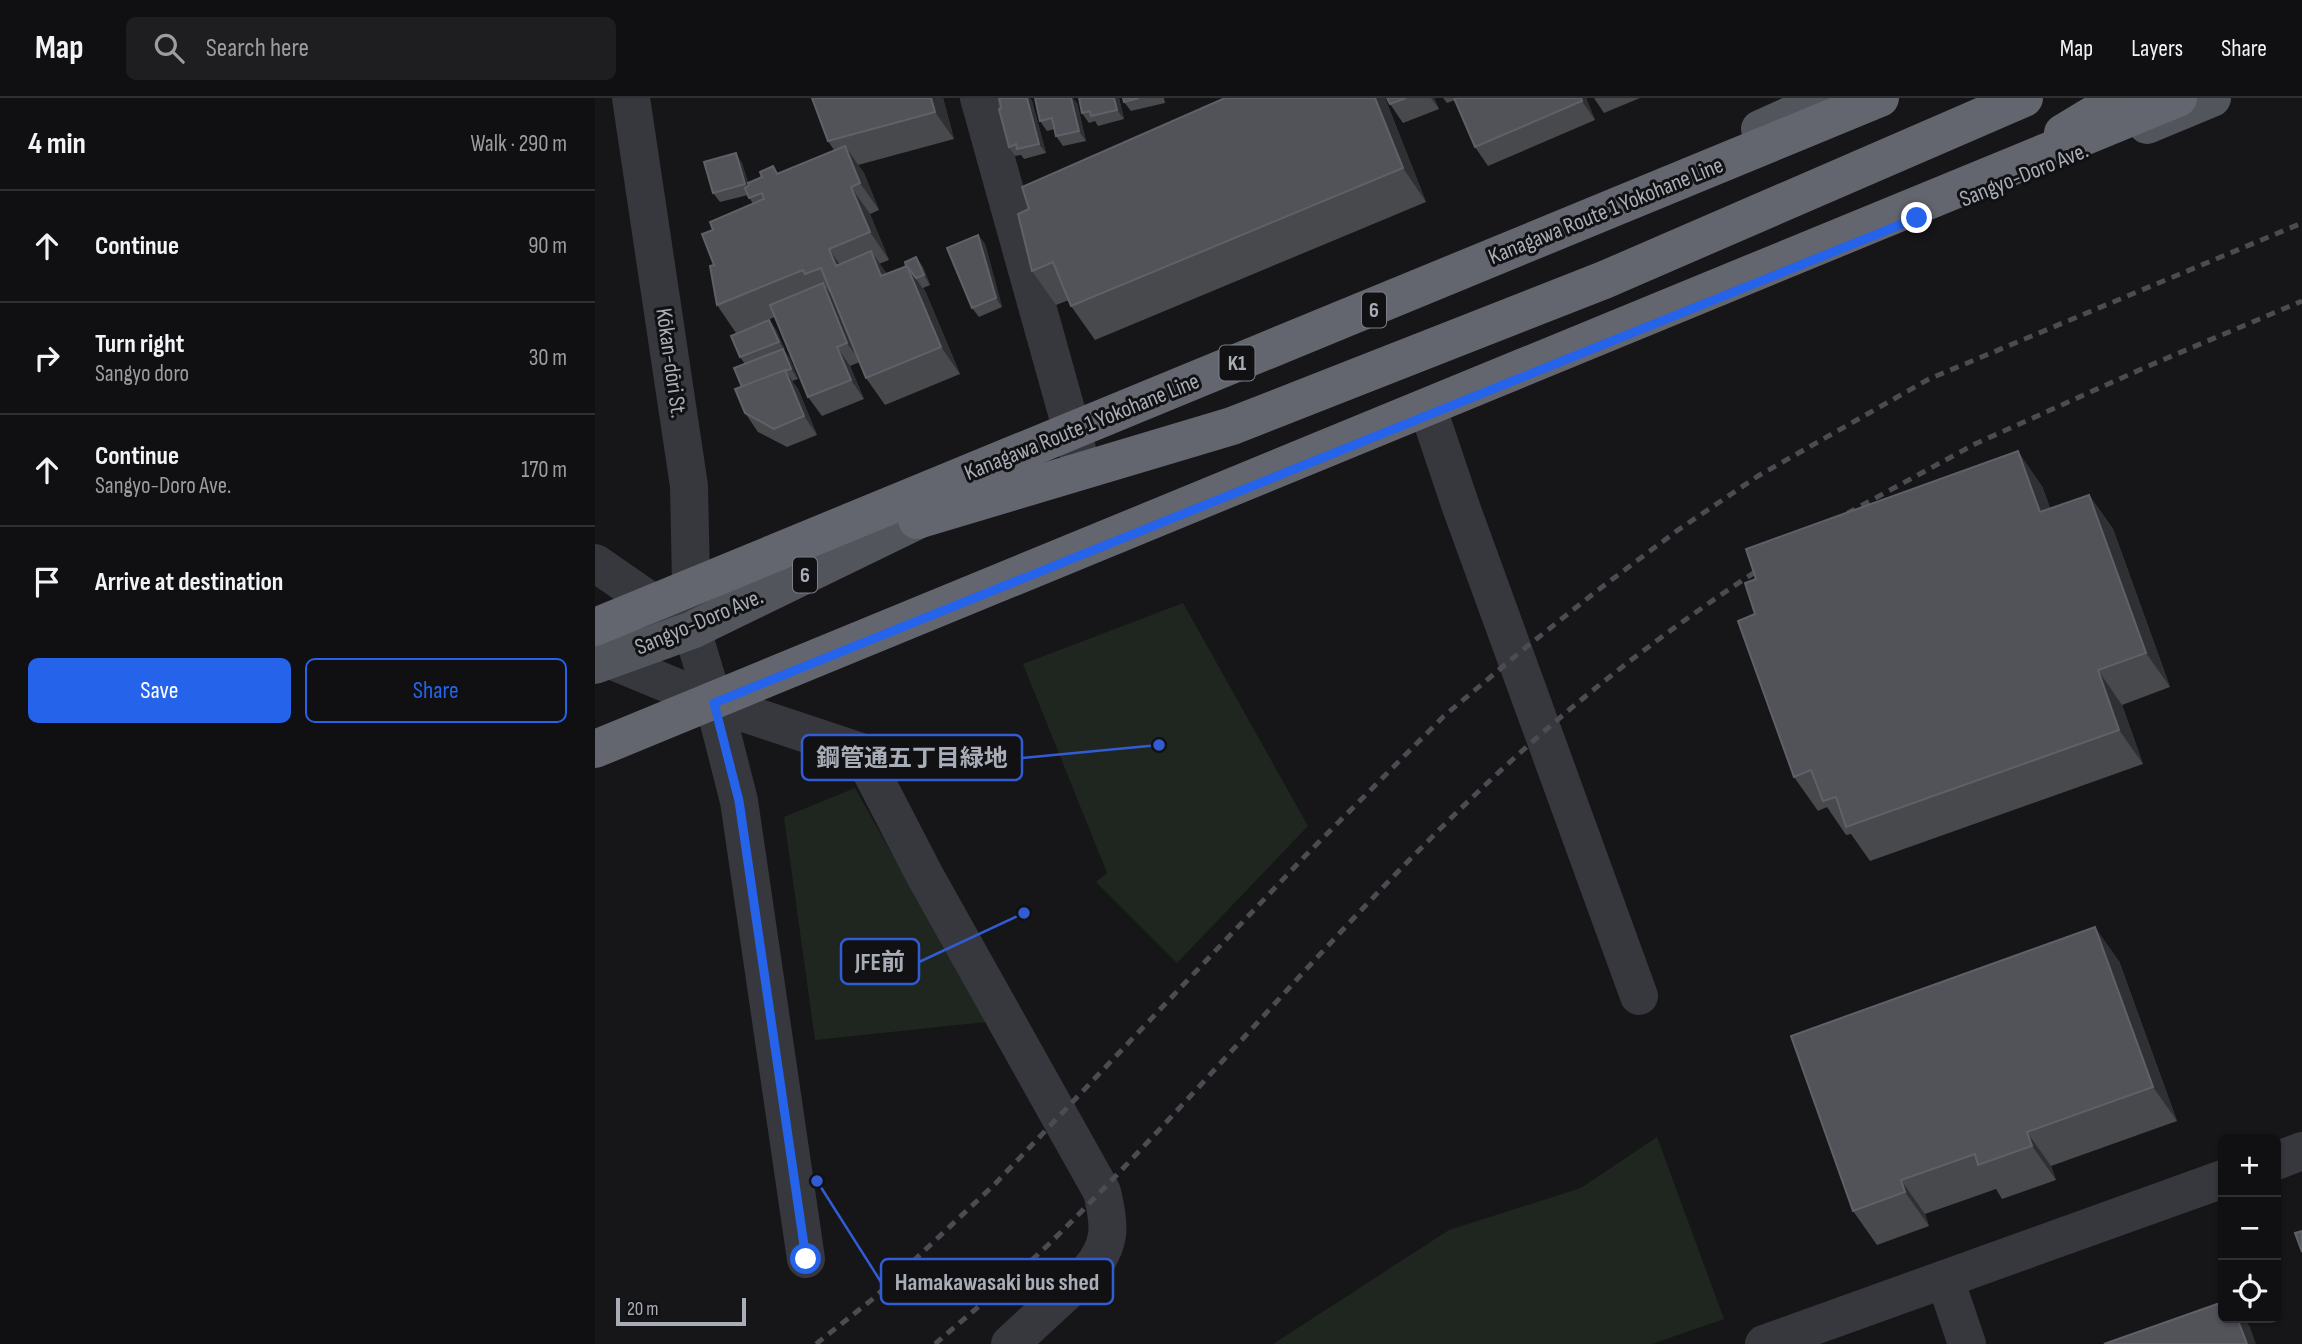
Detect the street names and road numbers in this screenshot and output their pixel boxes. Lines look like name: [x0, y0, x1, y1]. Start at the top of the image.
street label: Sangyo-Doro Ave.: [1956, 137, 2092, 213]
street label: Kanagawa Route 1 Yokohane Line: [1484, 151, 1728, 271]
road number: 6: [1362, 292, 1386, 328]
street label: Kōkan-dōri St.: [649, 306, 693, 420]
road number: K1: [1219, 345, 1255, 380]
street label: Kanagawa Route 1 Yokohane Line: [960, 367, 1204, 487]
road number: 6: [793, 558, 817, 592]
street label: Sangyo-Doro Ave.: [631, 582, 767, 662]

